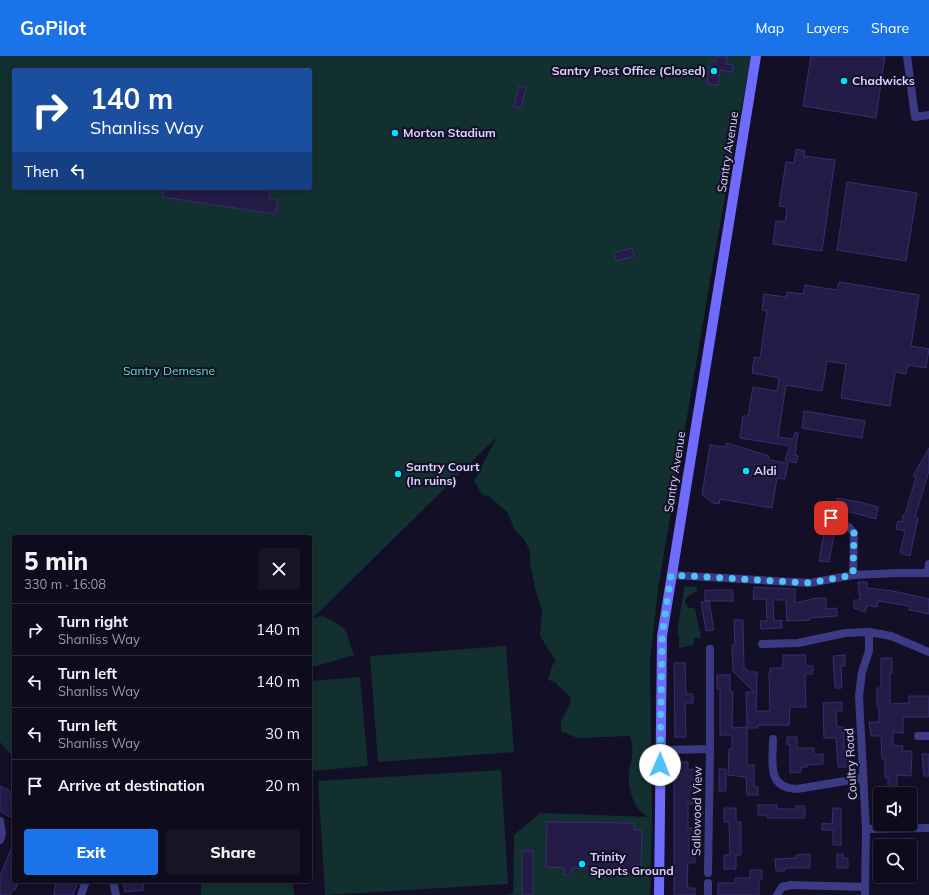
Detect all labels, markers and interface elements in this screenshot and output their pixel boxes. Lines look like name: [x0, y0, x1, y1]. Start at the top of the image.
text: GoPilot: [20, 16, 86, 40]
text: Map: [755, 19, 784, 37]
text: Layers: [806, 19, 849, 37]
text: Share: [871, 19, 909, 37]
place label: Santry Post Office (Closed): [552, 63, 706, 78]
marker: Santry Post Office (Closed): [709, 66, 719, 76]
place label: Chadwicks: [852, 73, 915, 88]
marker: Chadwicks: [839, 76, 849, 86]
text: 140 m: [90, 81, 173, 116]
icon: right: [24, 84, 76, 136]
street label: Santry Avenue: [714, 110, 741, 194]
text: Shanliss Way: [90, 116, 203, 139]
place label: Morton Stadium: [403, 125, 496, 140]
marker: Morton Stadium: [390, 128, 400, 138]
icon: left: [67, 160, 89, 182]
text: Then: [24, 162, 59, 181]
park label: Santry Demesne: [123, 363, 215, 378]
street label: Santry Avenue: [661, 430, 688, 514]
place label: Santry Court (In ruins): [406, 459, 480, 488]
place label: Aldi: [754, 463, 777, 478]
marker: Aldi: [741, 466, 751, 476]
marker: Santry Court (In ruins): [393, 469, 403, 479]
pin: [814, 501, 848, 535]
icon: arrive: [820, 507, 842, 529]
text: 5 min: [24, 546, 88, 576]
button: close: [258, 548, 300, 590]
text: 330 m · 16:08: [24, 576, 106, 592]
text: Turn right: [58, 612, 128, 631]
icon: right: [24, 619, 46, 641]
text: 140 m: [256, 620, 300, 639]
text: Shanliss Way: [58, 631, 140, 647]
text: Turn left: [58, 664, 117, 683]
icon: left: [24, 671, 46, 693]
text: 140 m: [256, 672, 300, 691]
text: Shanliss Way: [58, 683, 140, 699]
text: Turn left: [58, 716, 117, 735]
icon: left: [24, 723, 46, 745]
text: 30 m: [265, 724, 300, 743]
street label: Coultry Road: [841, 728, 860, 801]
text: Shanliss Way: [58, 735, 140, 751]
position arrow: [639, 744, 681, 786]
street label: Sallowood View: [688, 765, 705, 856]
icon: arrive: [24, 775, 46, 797]
text: Arrive at destination: [58, 776, 205, 795]
text: 20 m: [265, 776, 300, 795]
map controls: [873, 787, 917, 883]
button: sound: [873, 787, 917, 831]
button: Exit: [24, 829, 158, 875]
button: Share: [166, 829, 300, 875]
button: search: [873, 839, 917, 883]
place label: Trinity Sports Ground: [590, 849, 674, 878]
marker: Trinity Sports Ground: [577, 859, 587, 869]

